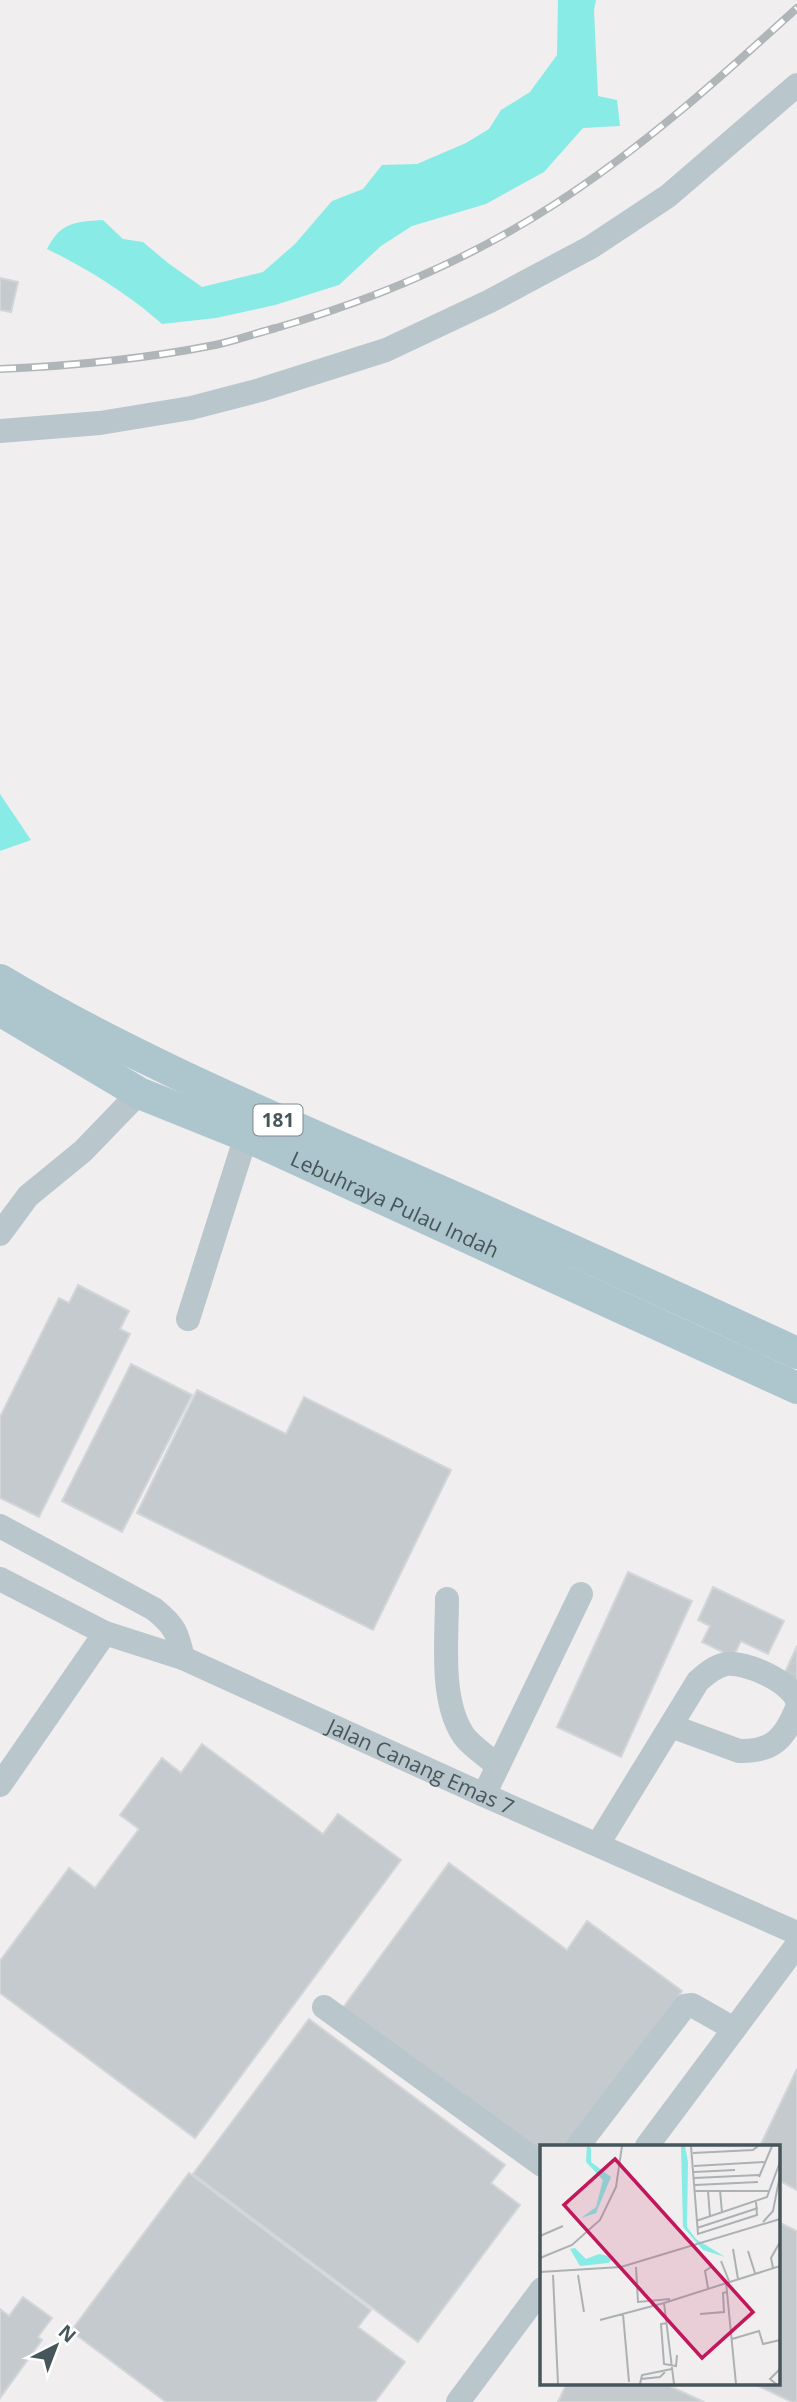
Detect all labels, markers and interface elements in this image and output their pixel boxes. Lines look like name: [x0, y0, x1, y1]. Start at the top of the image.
road number: 181: [254, 1104, 302, 1136]
street label: Lebuhraya Pulau Indah: [286, 1144, 504, 1264]
street label: Jalan Canang Emas 7: [321, 1711, 519, 1821]
inset map: [540, 2145, 780, 2384]
north arrow: [21, 2311, 91, 2381]
text: N: [53, 2319, 82, 2348]

